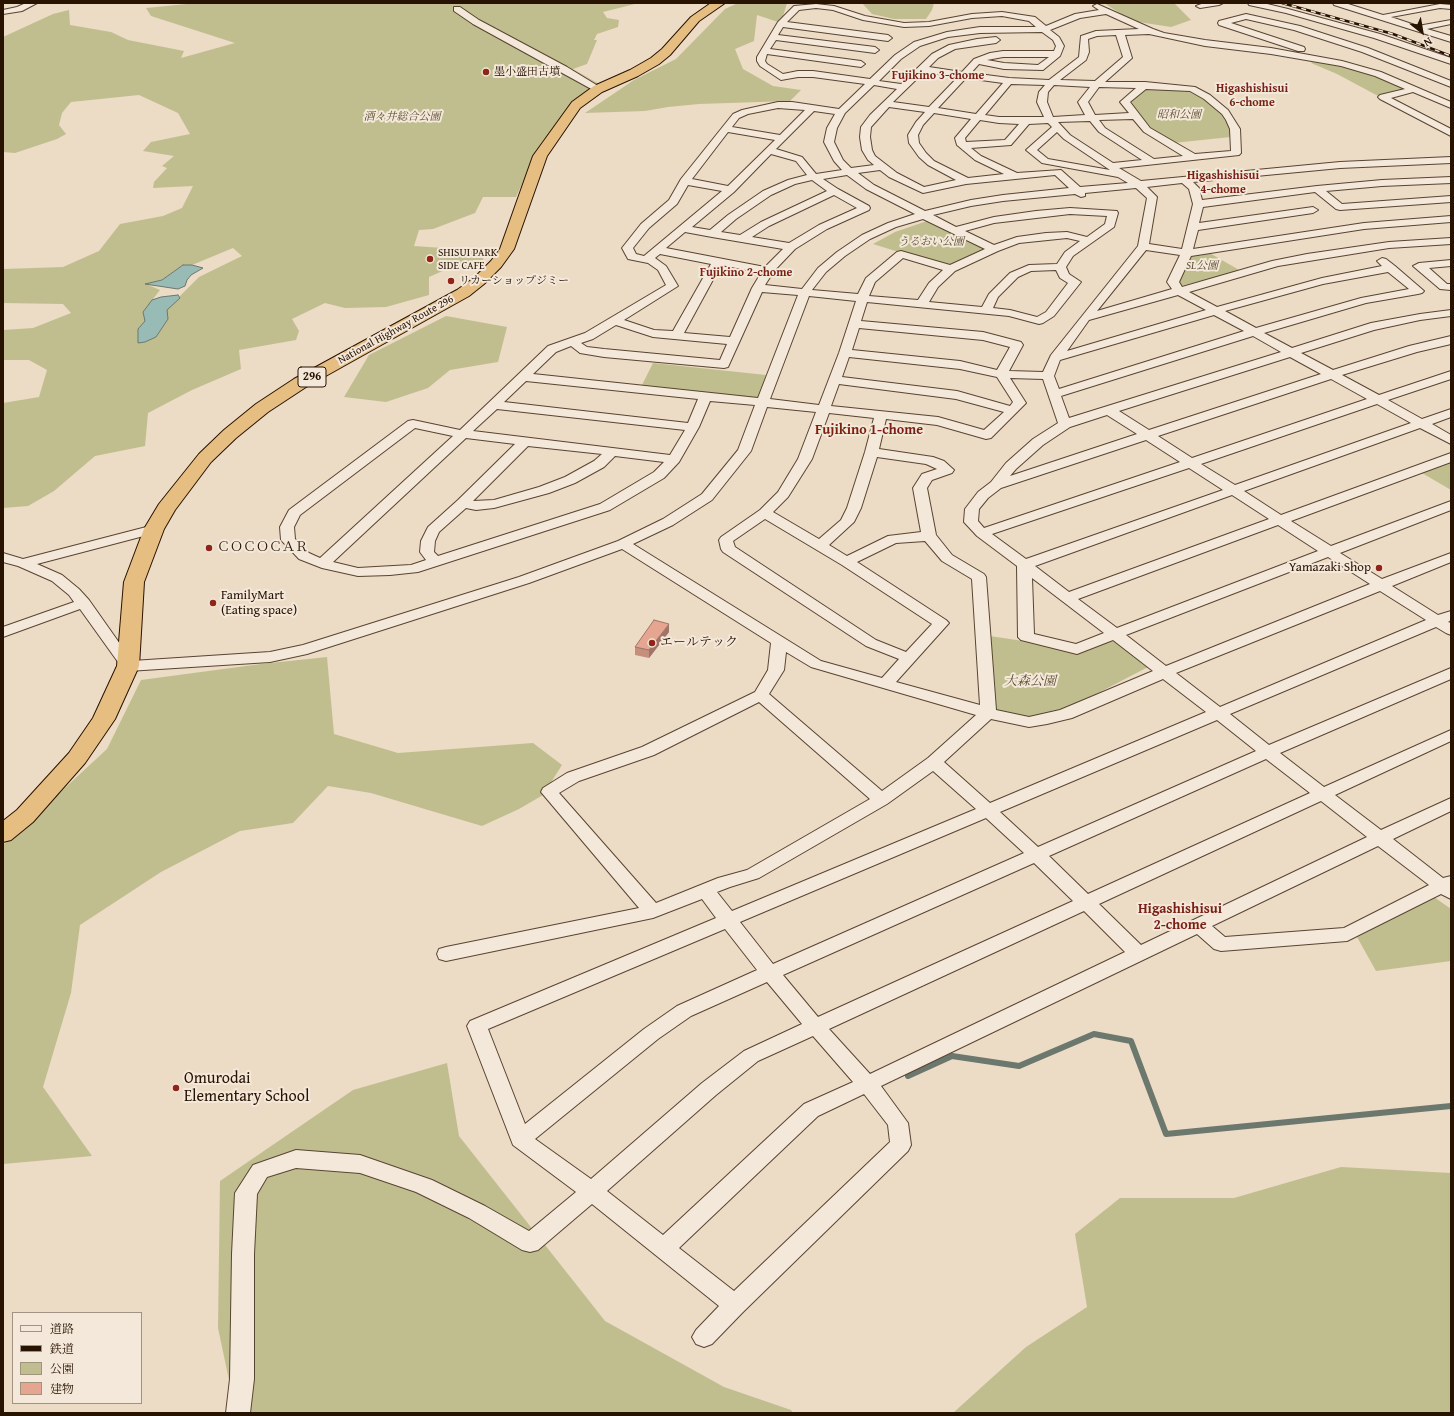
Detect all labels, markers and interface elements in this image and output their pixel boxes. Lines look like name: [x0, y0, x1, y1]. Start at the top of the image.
north arrow: [1402, 12, 1442, 52]
text: N: [1421, 34, 1435, 51]
place label: 墨小盛田古墳: [494, 65, 560, 79]
marker: 墨小盛田古墳: [481, 67, 491, 77]
district label: Fujikino 3-chome: [892, 69, 984, 83]
district label: Higashishisui 6-chome: [1216, 82, 1288, 110]
park label: 昭和公園: [1157, 108, 1201, 122]
park label: 酒々井総合公園: [364, 110, 440, 124]
district label: Higashishisui 4-chome: [1187, 169, 1259, 197]
park label: うるおい公園: [898, 235, 964, 249]
place label: SHISUI PARK SIDE CAFE: [438, 246, 497, 272]
marker: SHISUI PARK SIDE CAFE: [425, 254, 435, 264]
park label: SL公園: [1186, 259, 1218, 273]
district label: Fujikino 2-chome: [700, 266, 792, 280]
place label: リカーショップジミー: [459, 274, 569, 288]
marker: リカーショップジミー: [446, 276, 456, 286]
street label: National Highway Route 296: [336, 293, 456, 367]
road number: 296: [298, 367, 326, 387]
district label: Fujikino 1-chome: [815, 422, 923, 438]
place label: ＣＯＣＯＣＡＲ: [217, 540, 308, 556]
marker: ＣＯＣＯＣＡＲ: [204, 543, 214, 553]
place label: Yamazaki Shop: [1289, 560, 1371, 576]
marker: Yamazaki Shop: [1374, 563, 1384, 573]
place label: FamilyMart (Eating space): [221, 588, 297, 619]
marker: FamilyMart (Eating space): [208, 598, 218, 608]
place label: エールテック: [660, 635, 738, 651]
marker: エールテック: [647, 638, 657, 648]
park label: 大森公園: [1004, 674, 1056, 690]
district label: Higashishisui 2-chome: [1138, 901, 1222, 934]
place label: Omurodai Elementary School: [184, 1069, 309, 1107]
marker: Omurodai Elementary School: [171, 1083, 181, 1093]
legend: [12, 1312, 142, 1404]
text: 道路: [50, 1320, 74, 1337]
text: 鉄道: [50, 1340, 74, 1357]
text: 公園: [50, 1360, 74, 1377]
text: 建物: [50, 1380, 74, 1397]

